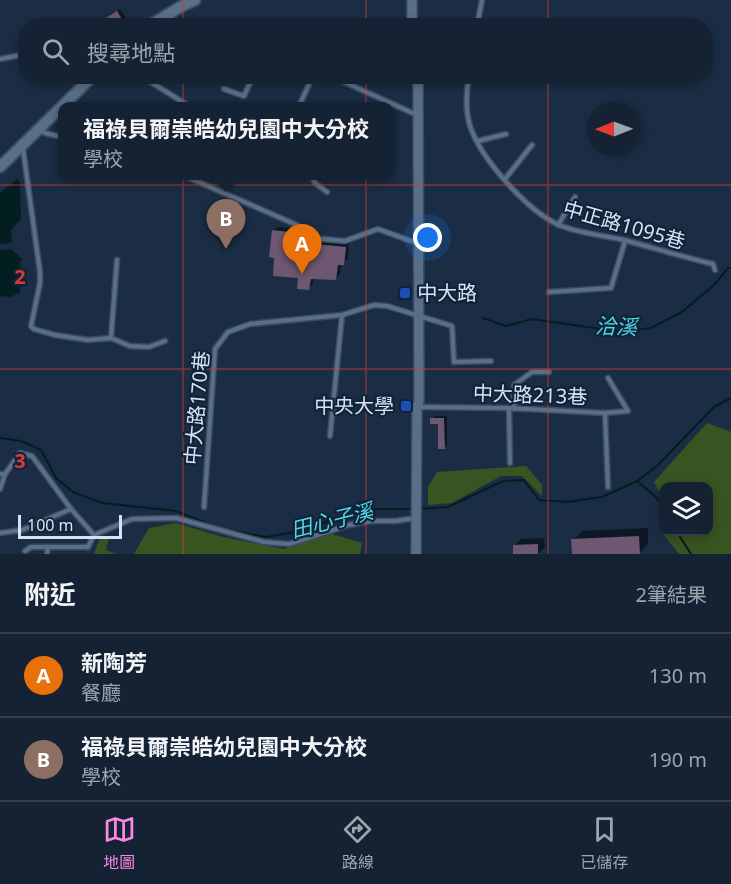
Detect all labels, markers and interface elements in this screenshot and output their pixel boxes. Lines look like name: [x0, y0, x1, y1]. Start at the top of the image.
search box: [18, 18, 713, 84]
icon: search: [39, 35, 72, 68]
text: 搜尋地點: [87, 37, 175, 67]
popup: [58, 102, 394, 180]
north arrow: [587, 102, 641, 156]
text: 福祿貝爾崇皓幼兒園中大分校: [83, 113, 369, 143]
text: 學校: [83, 145, 123, 172]
street label: 中正路1095巷: [560, 194, 688, 255]
pin: B: [206, 200, 246, 249]
your location: [413, 223, 442, 252]
pin: A: [282, 224, 322, 274]
text: 2: [14, 263, 26, 290]
place label: 中大路: [417, 279, 477, 306]
marker: 中大路: [398, 286, 412, 300]
water label: 洽溪: [595, 311, 641, 341]
street label: 中大路170巷: [178, 350, 215, 466]
street label: 中大路213巷: [472, 379, 588, 410]
place label: 中央大學: [314, 392, 394, 419]
marker: 中央大學: [399, 399, 413, 413]
text: 3: [14, 447, 26, 474]
map controls: [659, 482, 713, 536]
button: layers: [659, 482, 713, 536]
water label: 田心子溪: [288, 496, 379, 544]
scale bar: [18, 512, 122, 540]
text: 100 m: [27, 514, 74, 536]
text: 附近: [24, 576, 76, 612]
text: 2筆結果: [636, 581, 707, 608]
text: 新陶芳: [81, 647, 147, 677]
text: A: [37, 662, 50, 689]
text: 130 m: [649, 662, 707, 689]
text: 餐廳: [81, 679, 121, 706]
text: 福祿貝爾崇皓幼兒園中大分校: [81, 731, 367, 761]
text: B: [37, 746, 50, 773]
text: 190 m: [649, 746, 707, 773]
text: 學校: [81, 763, 121, 790]
tab: 地圖: [103, 813, 136, 873]
tab: 路線: [341, 813, 374, 873]
tab: 已儲存: [580, 813, 628, 873]

